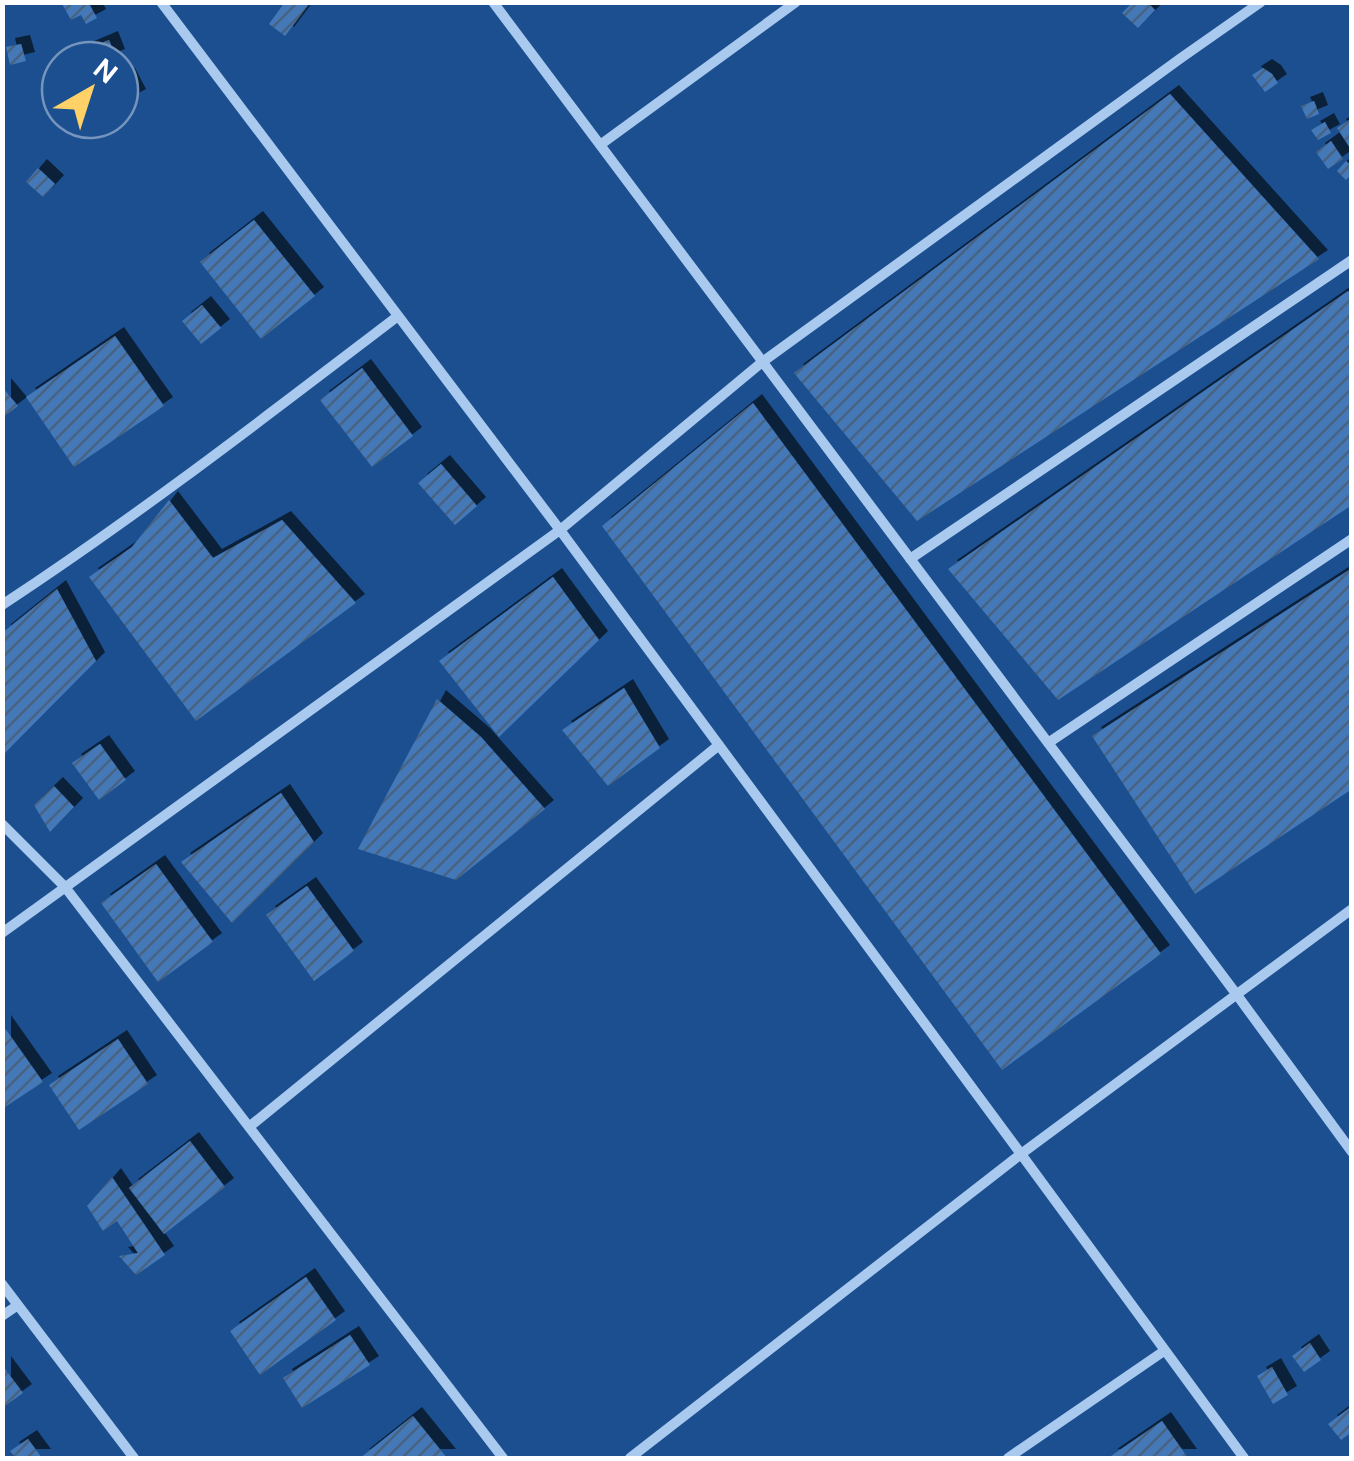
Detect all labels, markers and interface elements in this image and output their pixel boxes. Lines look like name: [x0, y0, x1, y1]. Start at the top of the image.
north arrow: [40, 40, 140, 140]
text: N: [86, 50, 125, 92]

